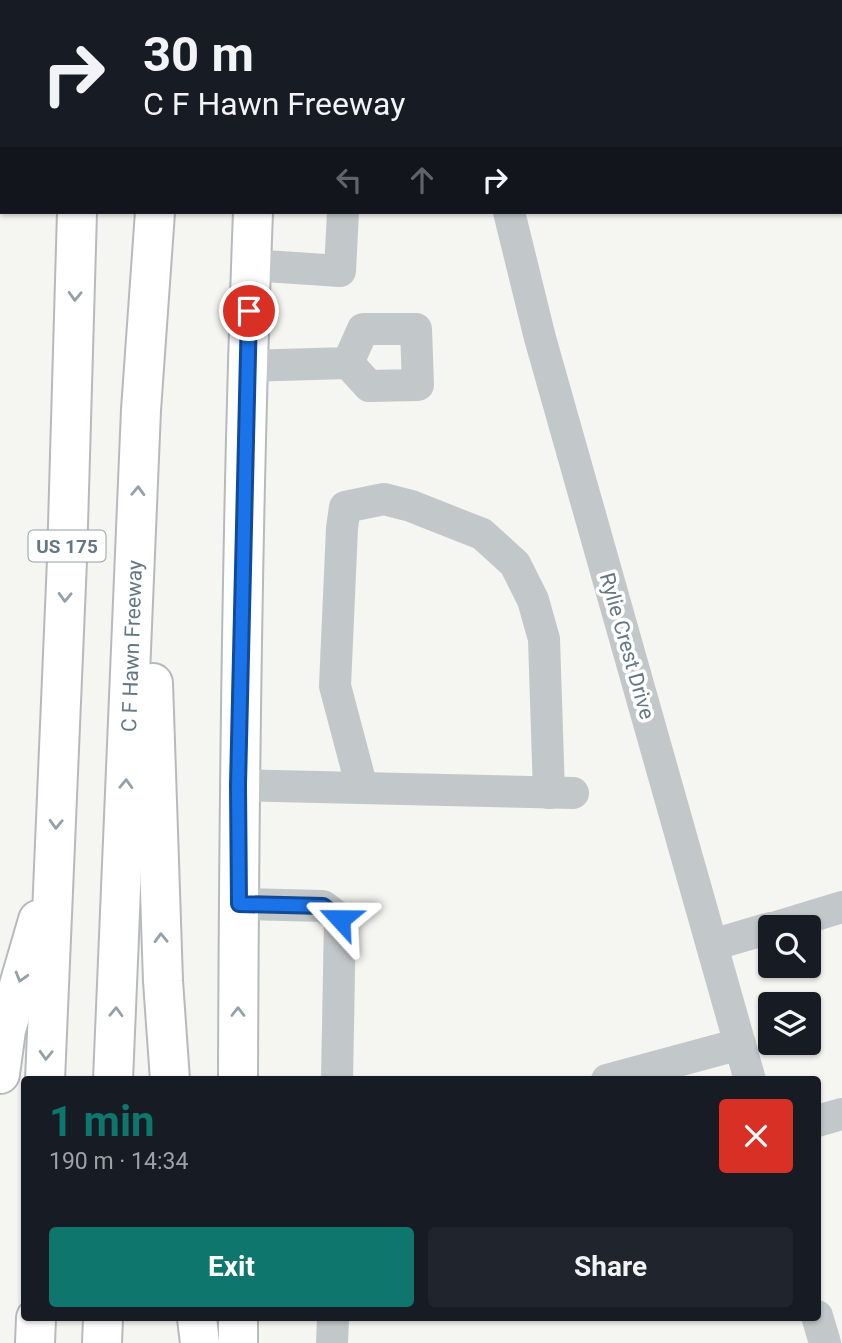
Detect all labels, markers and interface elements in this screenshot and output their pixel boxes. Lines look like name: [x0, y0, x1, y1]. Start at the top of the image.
text: 30 m: [143, 26, 254, 83]
icon: right: [28, 28, 119, 119]
text: C F Hawn Freeway: [143, 85, 405, 123]
icon: left: [330, 161, 368, 199]
icon: ahead: [403, 161, 441, 199]
icon: right: [476, 161, 514, 199]
pin: [219, 281, 279, 341]
one-way arrow: [67, 291, 82, 302]
icon: arrive: [230, 292, 268, 330]
one-way arrow: [130, 486, 146, 496]
road number: US 175: [28, 530, 106, 562]
street label: C F Hawn Freeway: [117, 559, 147, 732]
street label: Rylie Crest Drive: [595, 570, 659, 722]
one-way arrow: [58, 591, 73, 602]
one-way arrow: [118, 779, 133, 790]
one-way arrow: [48, 819, 63, 830]
position arrow: [303, 882, 377, 956]
map controls: [758, 915, 821, 1055]
button: search: [758, 915, 821, 978]
one-way arrow: [153, 933, 168, 944]
one-way arrow: [15, 970, 30, 982]
button: layers: [758, 992, 821, 1055]
one-way arrow: [109, 1006, 124, 1017]
one-way arrow: [230, 1006, 246, 1016]
one-way arrow: [39, 1049, 54, 1060]
text: 1 min: [49, 1097, 155, 1146]
button: close: [719, 1099, 793, 1173]
text: 190 m · 14:34: [49, 1148, 188, 1175]
button: Exit: [49, 1227, 414, 1307]
button: Share: [428, 1227, 793, 1307]

